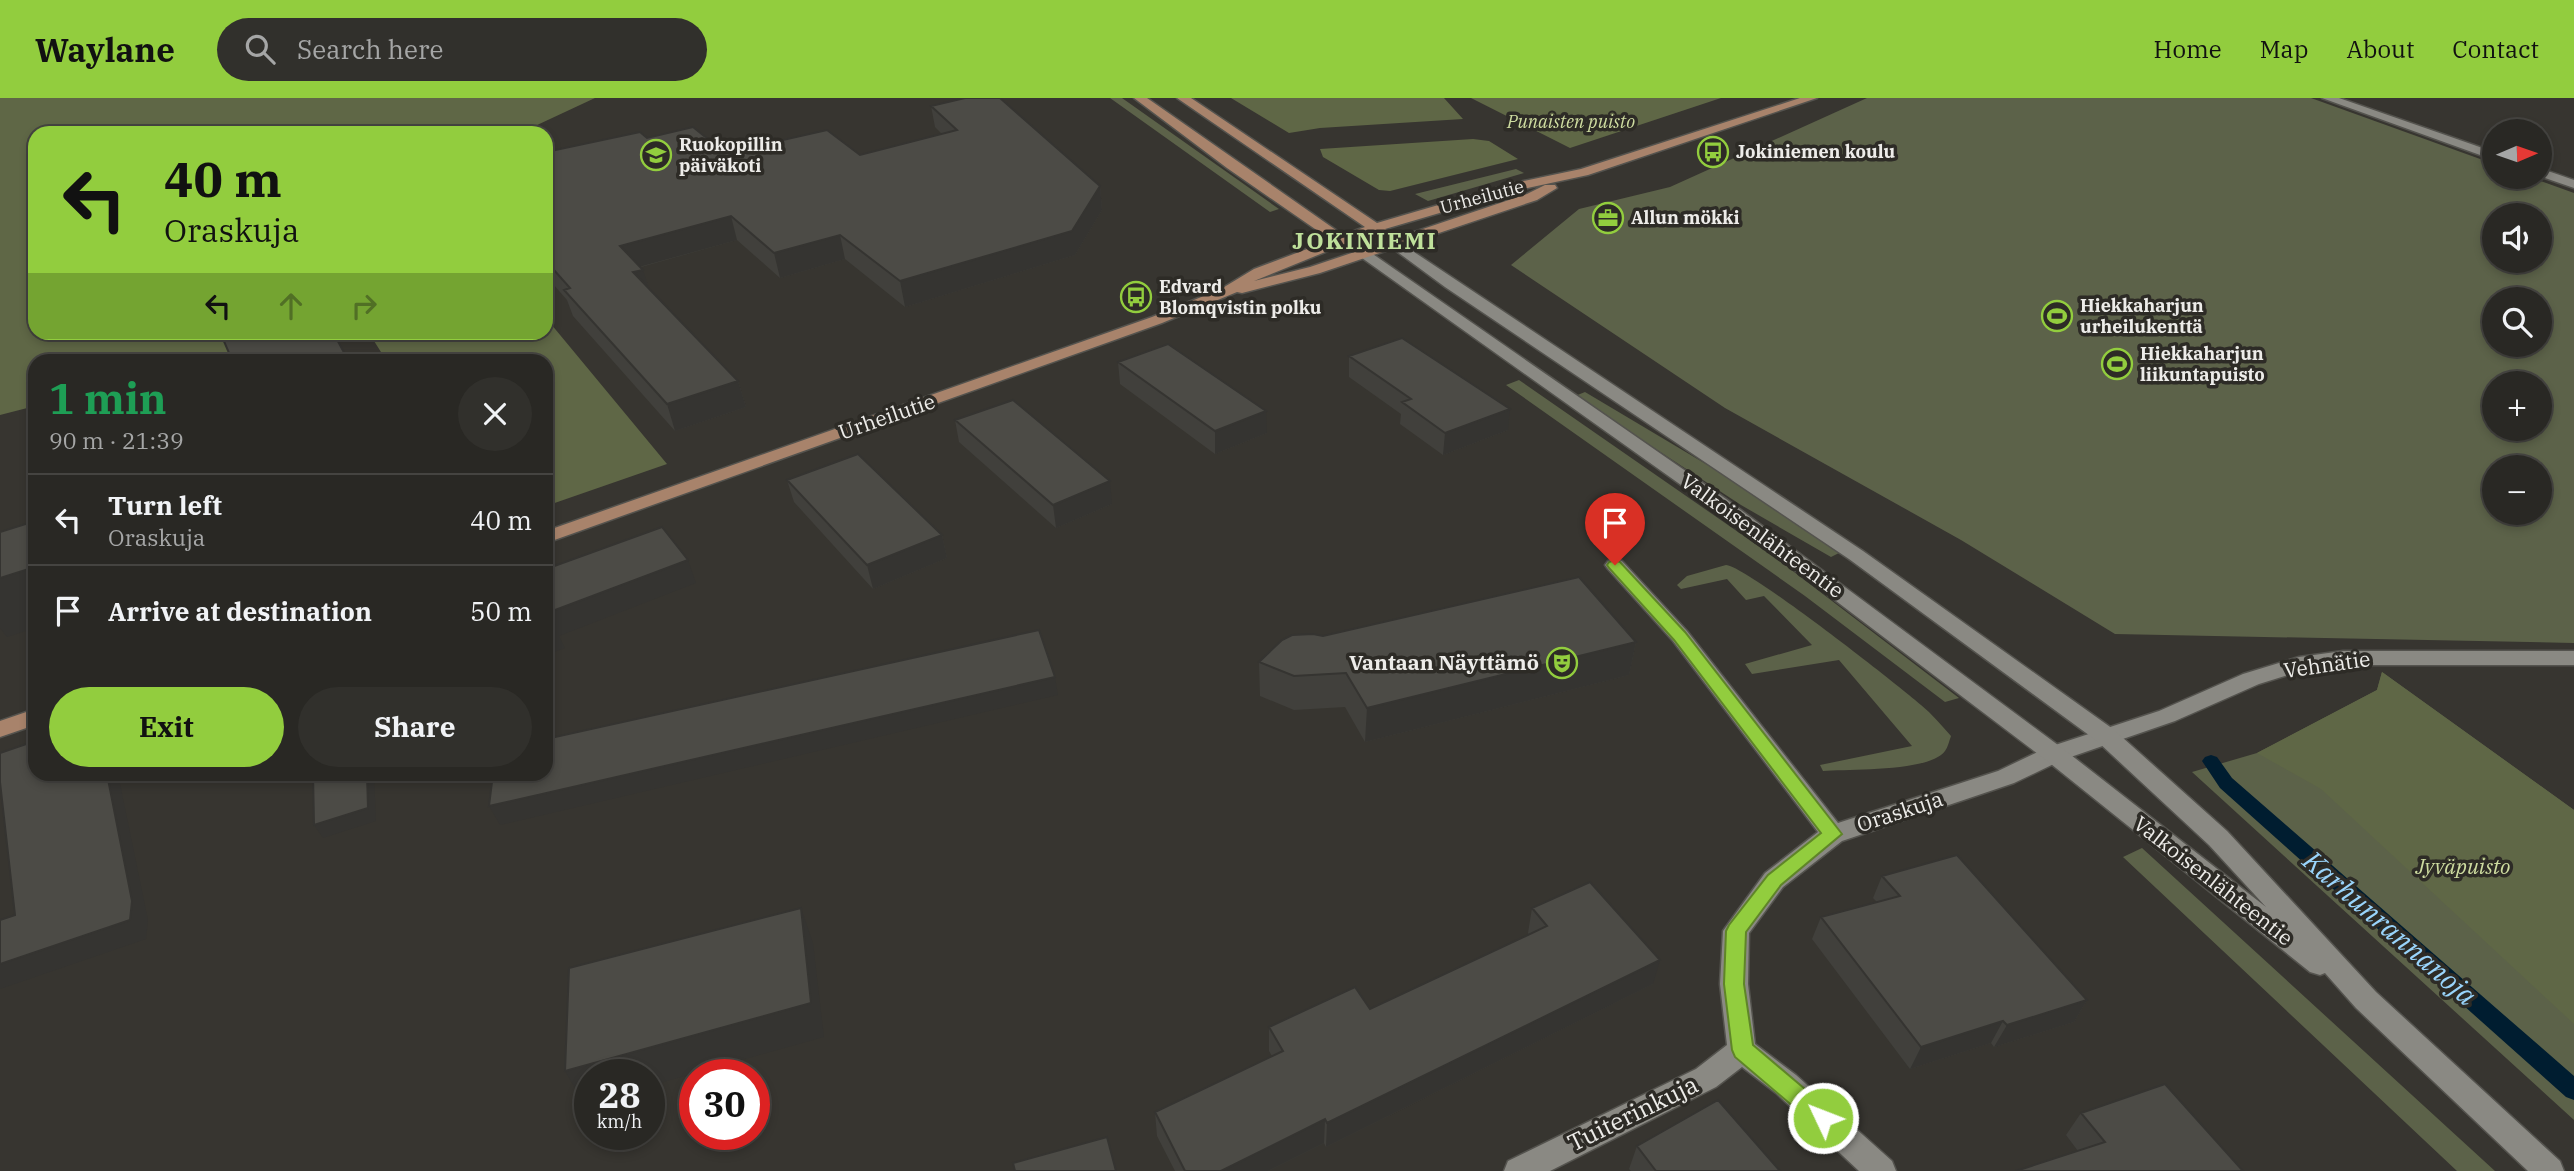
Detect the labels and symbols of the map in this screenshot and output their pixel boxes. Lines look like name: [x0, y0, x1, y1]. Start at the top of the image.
park label: Punaisten puisto: [1506, 110, 1635, 133]
north arrow: [2482, 119, 2552, 189]
place label: Ruokopillin päiväkoti: [679, 133, 783, 177]
bus stop icon: Jokiniemen koulu: [1696, 135, 1730, 169]
school or university icon: Ruokopillin päiväkoti: [639, 138, 673, 172]
place label: Jokiniemen koulu: [1736, 140, 1896, 163]
street label: Urheilutie: [1437, 174, 1526, 219]
office icon: Allun mökki: [1591, 201, 1625, 235]
place label: Allun mökki: [1631, 206, 1739, 229]
district label: JOKINIEMI: [1292, 225, 1438, 255]
place label: Edvard Blomqvistin polku: [1159, 275, 1322, 319]
bus stop icon: Edvard Blomqvistin polku: [1119, 280, 1153, 314]
place label: Hiekkaharjun urheilukenttä: [2080, 294, 2204, 338]
sports icon: Hiekkaharjun urheilukenttä: [2040, 299, 2074, 333]
place label: Hiekkaharjun liikuntapuisto: [2140, 342, 2265, 386]
sports icon: Hiekkaharjun liikuntapuisto: [2100, 347, 2134, 381]
street label: Urheilutie: [835, 386, 939, 446]
street label: Valkoisenlähteentie: [1675, 467, 1850, 604]
pin: [1585, 493, 1645, 565]
street label: Vehnätie: [2282, 644, 2372, 684]
theatre icon: Vantaan Näyttämö: [1545, 646, 1579, 680]
place label: Vantaan Näyttämö: [1349, 648, 1539, 676]
street label: Oraskuja: [1853, 784, 1946, 838]
street label: Valkoisenlähteentie: [2128, 809, 2299, 951]
water label: Karhunrannanoja: [2295, 841, 2485, 1013]
park label: Jyväpuisto: [2414, 852, 2511, 880]
speed limit sign: 30: [679, 1059, 770, 1150]
street label: Tuiterinkuja: [1562, 1068, 1703, 1158]
position arrow: [1786, 1081, 1860, 1155]

